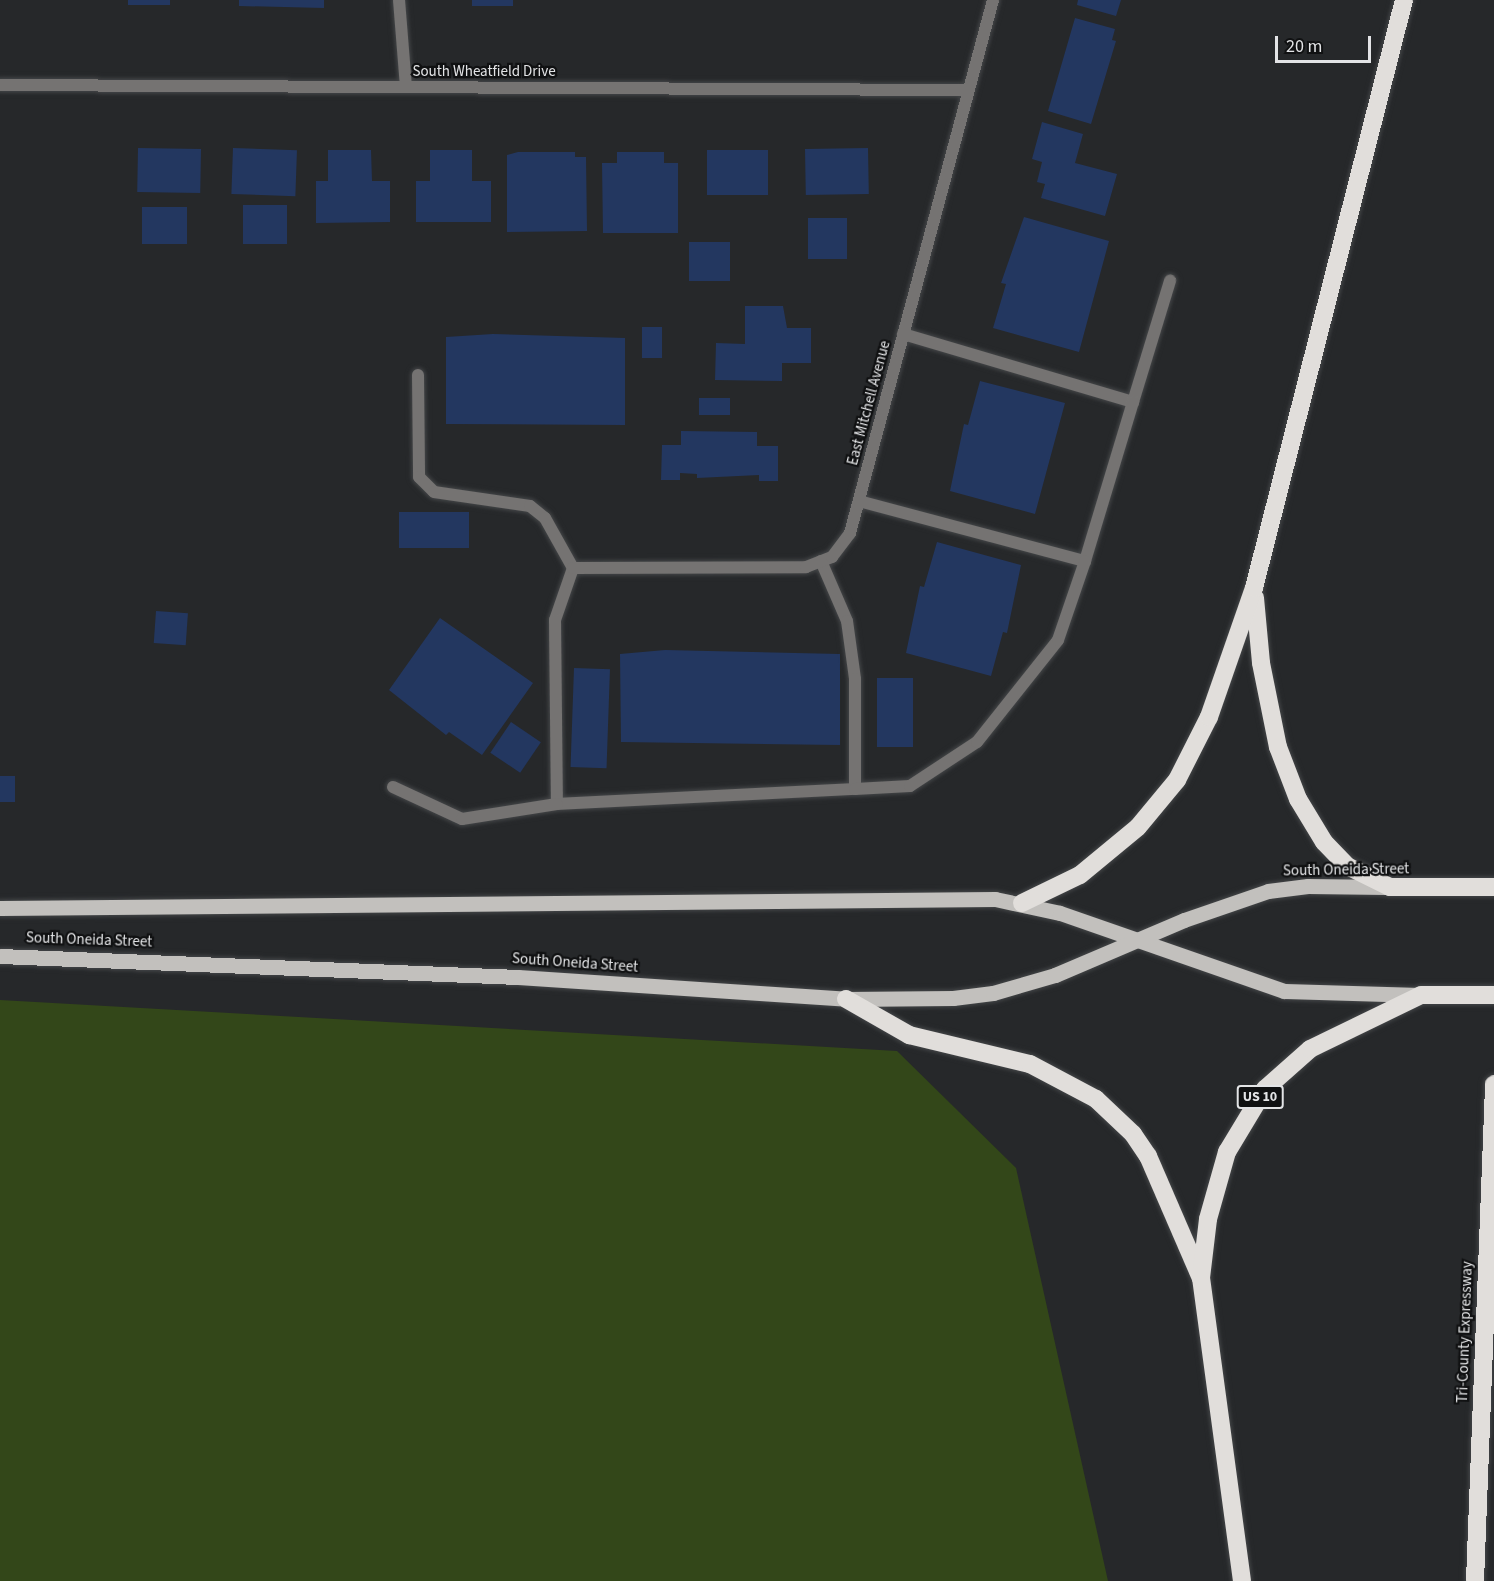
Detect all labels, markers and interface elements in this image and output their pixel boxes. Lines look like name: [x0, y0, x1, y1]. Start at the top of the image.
scale bar: [1278, 24, 1374, 62]
text: 20 m: [1286, 34, 1322, 59]
street label: South Wheatfield Drive: [412, 63, 556, 81]
street label: East Mitchell Avenue: [844, 339, 894, 467]
street label: South Oneida Street: [1283, 860, 1409, 880]
street label: South Oneida Street: [26, 929, 152, 951]
street label: South Oneida Street: [511, 950, 639, 976]
road number: US 10: [1236, 1086, 1284, 1108]
street label: Tri-County Expressway: [1454, 1261, 1476, 1403]

